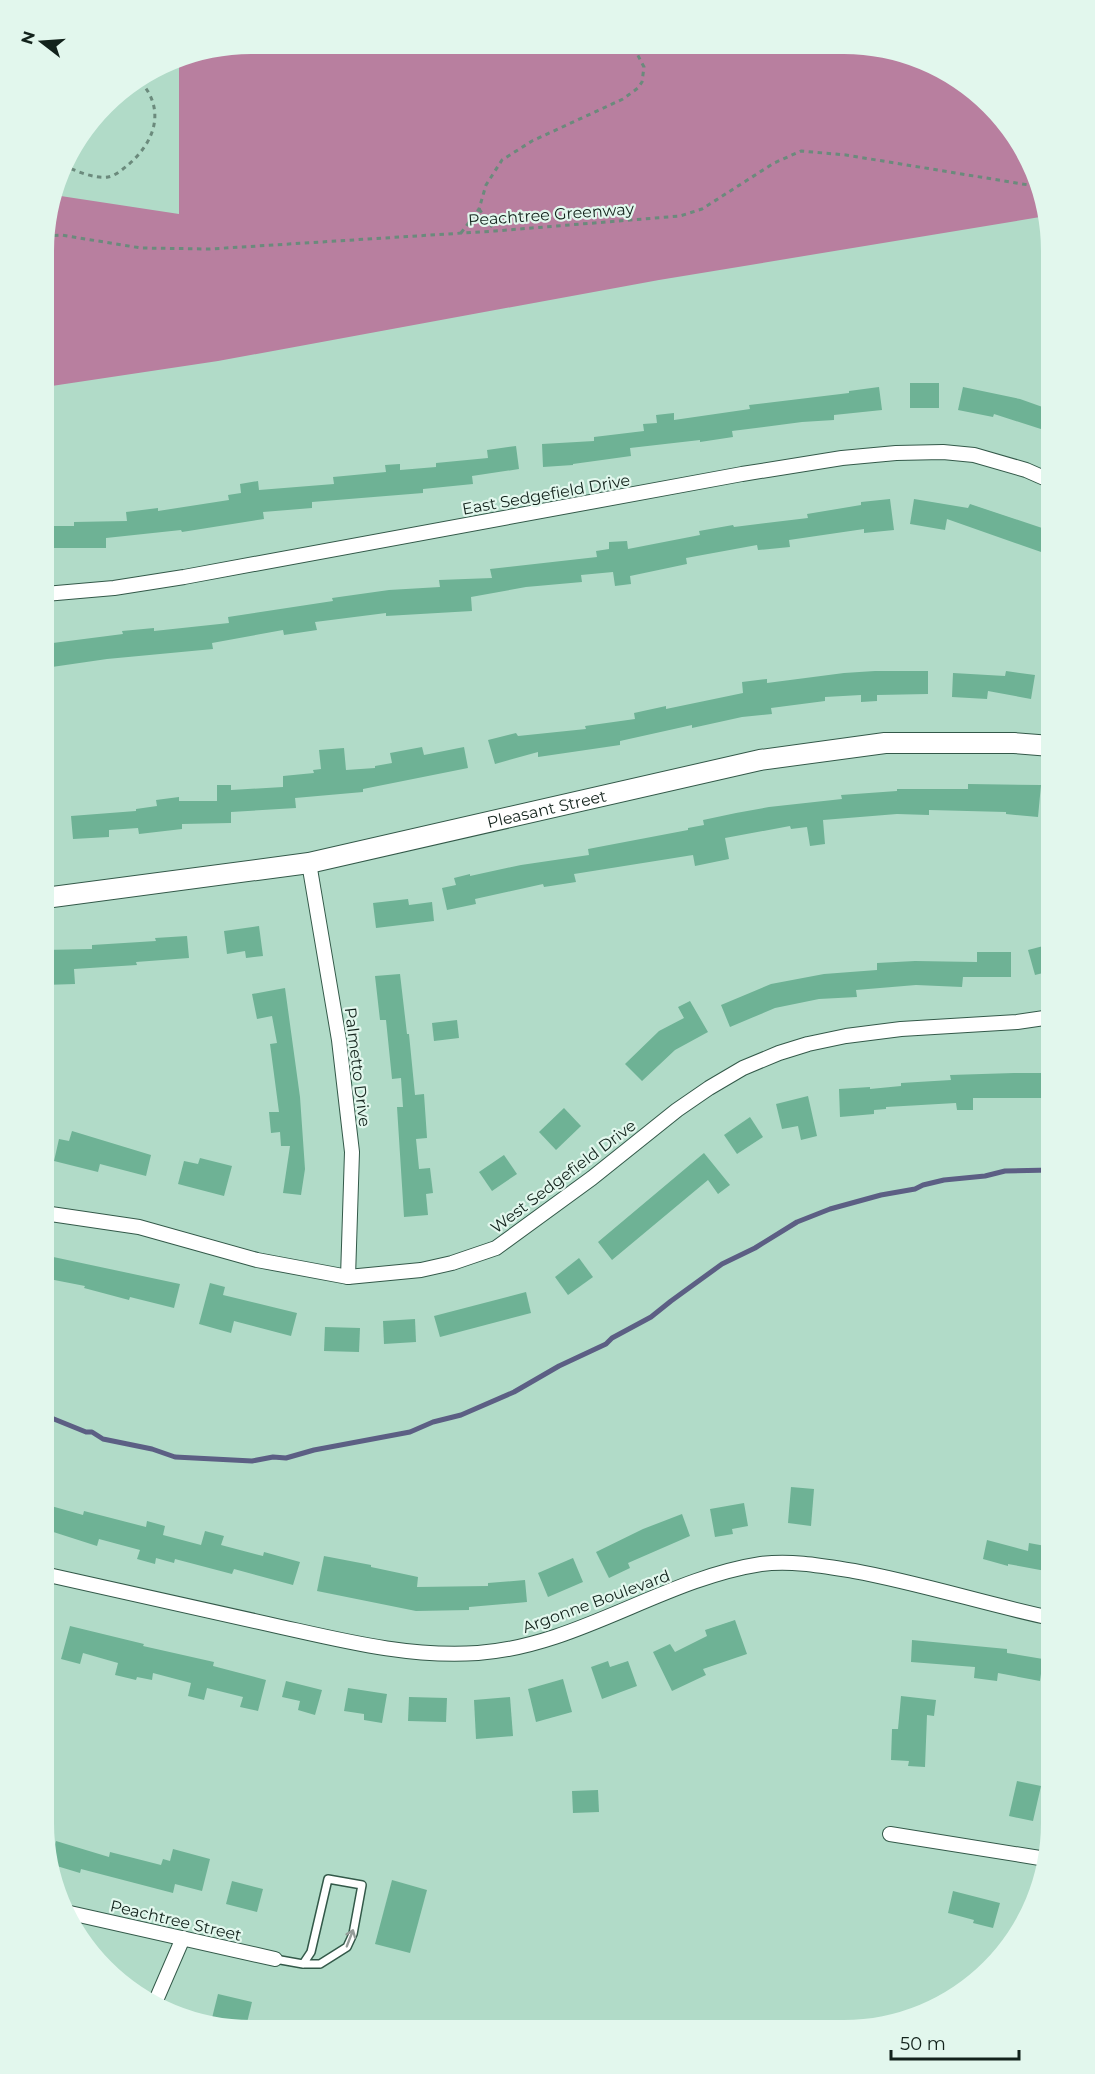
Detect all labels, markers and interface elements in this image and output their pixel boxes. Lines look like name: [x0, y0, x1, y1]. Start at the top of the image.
north arrow: [12, 12, 72, 72]
text: N: [17, 29, 39, 47]
street label: Peachtree Greenway: [467, 199, 635, 230]
street label: East Sedgefield Drive: [461, 470, 632, 519]
street label: Pleasant Street: [485, 786, 609, 832]
street label: Palmetto Drive: [341, 1006, 374, 1128]
street label: West Sedgefield Drive: [487, 1116, 640, 1237]
street label: Argonne Boulevard: [520, 1566, 673, 1637]
street label: Peachtree Street: [108, 1896, 244, 1945]
one-way arrow: [345, 1929, 356, 1947]
scale bar: [891, 2023, 1018, 2061]
text: 50 m: [900, 2033, 946, 2055]

